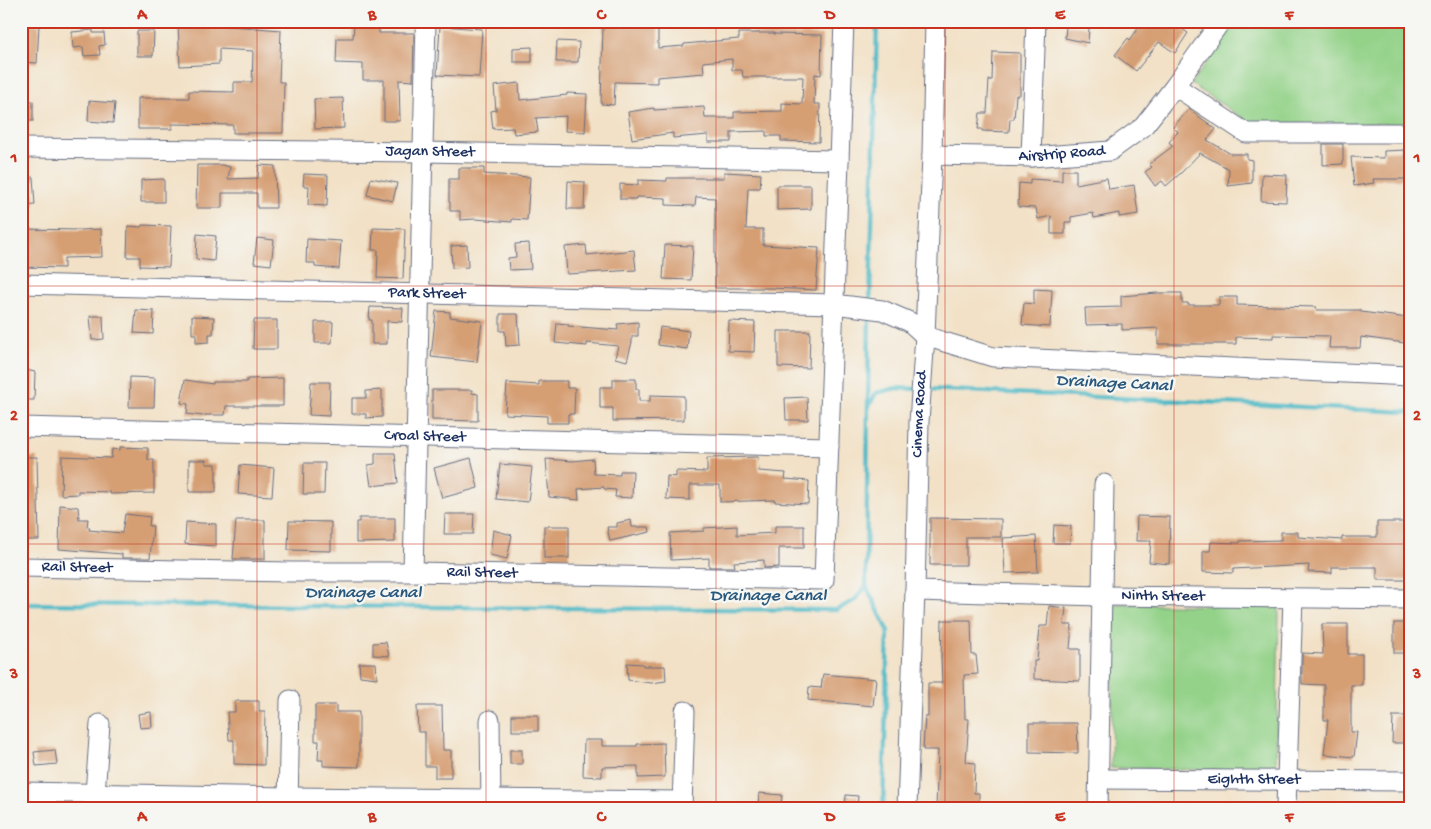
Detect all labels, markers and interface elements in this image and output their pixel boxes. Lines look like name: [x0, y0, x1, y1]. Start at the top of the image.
text: A: [136, 7, 148, 26]
text: B: [367, 7, 377, 26]
text: C: [596, 7, 607, 26]
text: D: [823, 7, 836, 26]
text: E: [1055, 7, 1066, 26]
text: F: [1284, 7, 1295, 26]
street label: Jagan Street: [385, 142, 476, 163]
street label: Airstrip Road: [1018, 142, 1107, 167]
text: 1: [10, 150, 17, 169]
text: 1: [1413, 150, 1420, 169]
street label: Park Street: [387, 284, 467, 304]
street label: Cinema Road: [909, 369, 932, 458]
water label: Drainage Canal: [1055, 370, 1174, 398]
text: 2: [10, 408, 18, 427]
text: 2: [1413, 408, 1421, 427]
street label: Croal Street: [384, 426, 467, 448]
street label: Rail Street: [41, 558, 114, 578]
street label: Rail Street: [446, 563, 519, 584]
water label: Drainage Canal: [305, 583, 422, 604]
water label: Drainage Canal: [710, 586, 827, 607]
street label: Ninth Street: [1121, 587, 1206, 607]
text: 3: [9, 666, 18, 685]
text: 3: [1412, 666, 1421, 685]
street label: Eighth Street: [1208, 770, 1302, 790]
text: A: [136, 809, 148, 828]
text: B: [367, 809, 377, 828]
text: C: [596, 809, 607, 828]
text: D: [823, 809, 836, 828]
text: E: [1055, 809, 1066, 828]
text: F: [1284, 809, 1295, 828]

